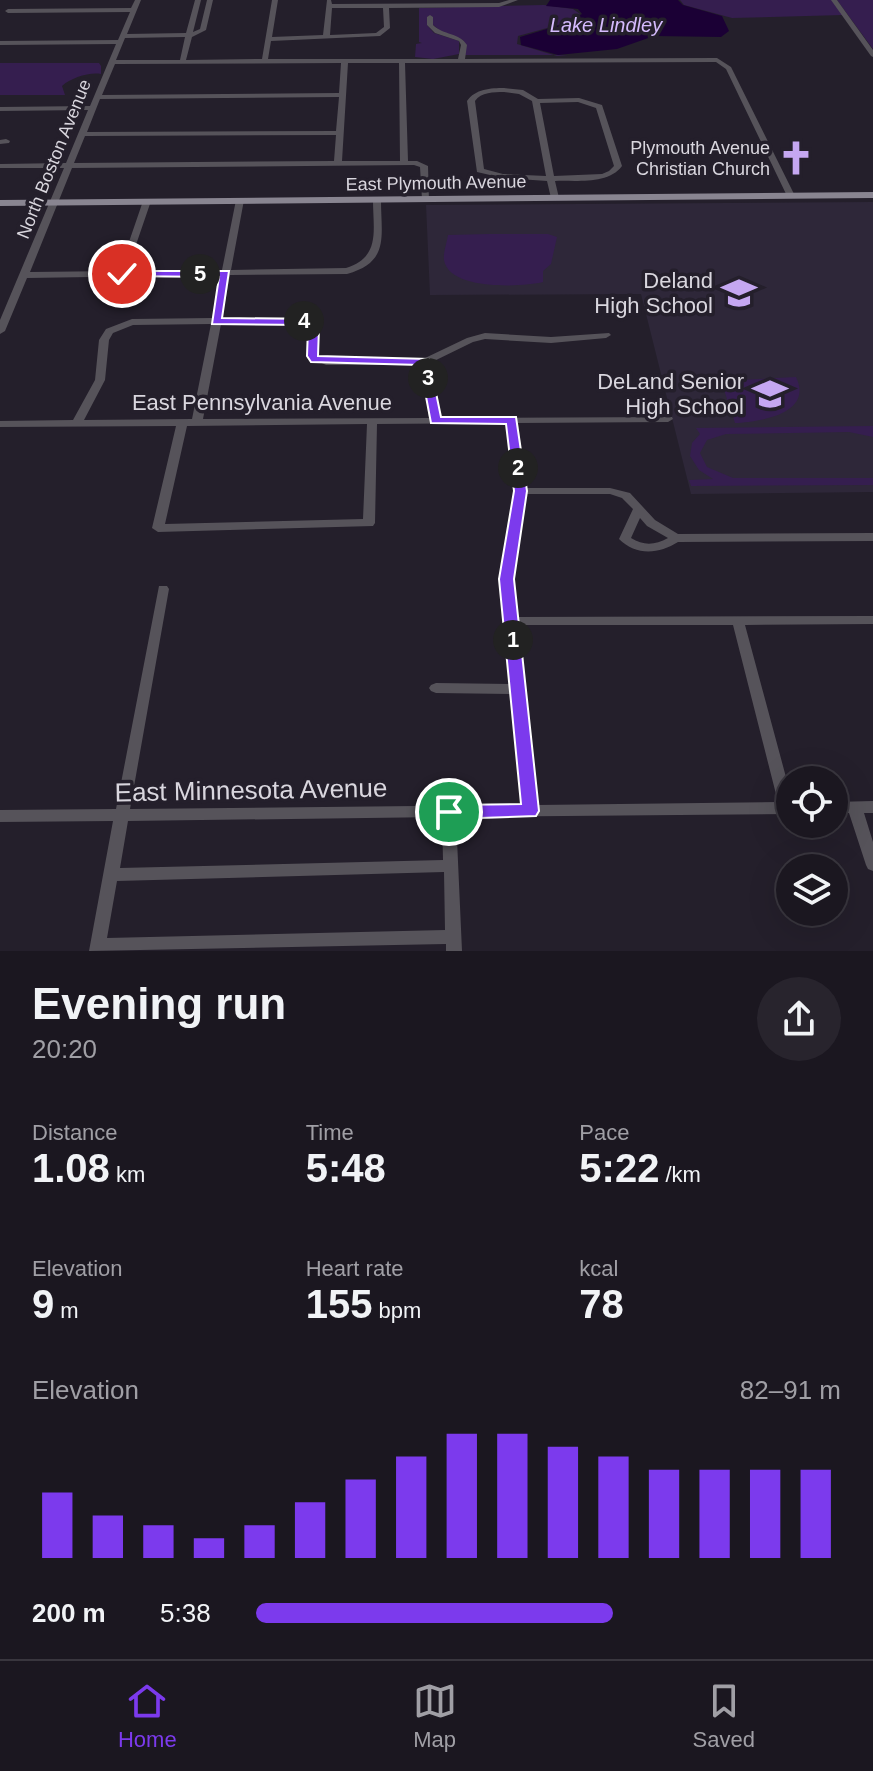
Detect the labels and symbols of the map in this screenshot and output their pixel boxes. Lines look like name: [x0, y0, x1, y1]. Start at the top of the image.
water label: Lake Lindley: [550, 14, 663, 36]
street label: North Boston Avenue: [13, 77, 95, 241]
place label: Plymouth Avenue Christian Church: [630, 138, 770, 179]
church icon: Plymouth Avenue Christian Church: [777, 139, 815, 177]
street label: East Plymouth Avenue: [345, 171, 527, 195]
pin: [88, 240, 156, 308]
pin: 5: [180, 254, 220, 294]
place label: Deland High School: [594, 268, 713, 318]
school or university icon: Deland High School: [720, 274, 758, 312]
pin: 4: [284, 301, 324, 341]
pin: 3: [408, 358, 448, 398]
place label: DeLand Senior High School: [597, 369, 744, 419]
school or university icon: DeLand Senior High School: [751, 375, 789, 413]
street label: East Pennsylvania Avenue: [132, 390, 392, 415]
pin: 2: [498, 448, 538, 488]
pin: 1: [493, 620, 533, 660]
street label: East Minnesota Avenue: [114, 773, 388, 807]
pin: [415, 778, 483, 846]

